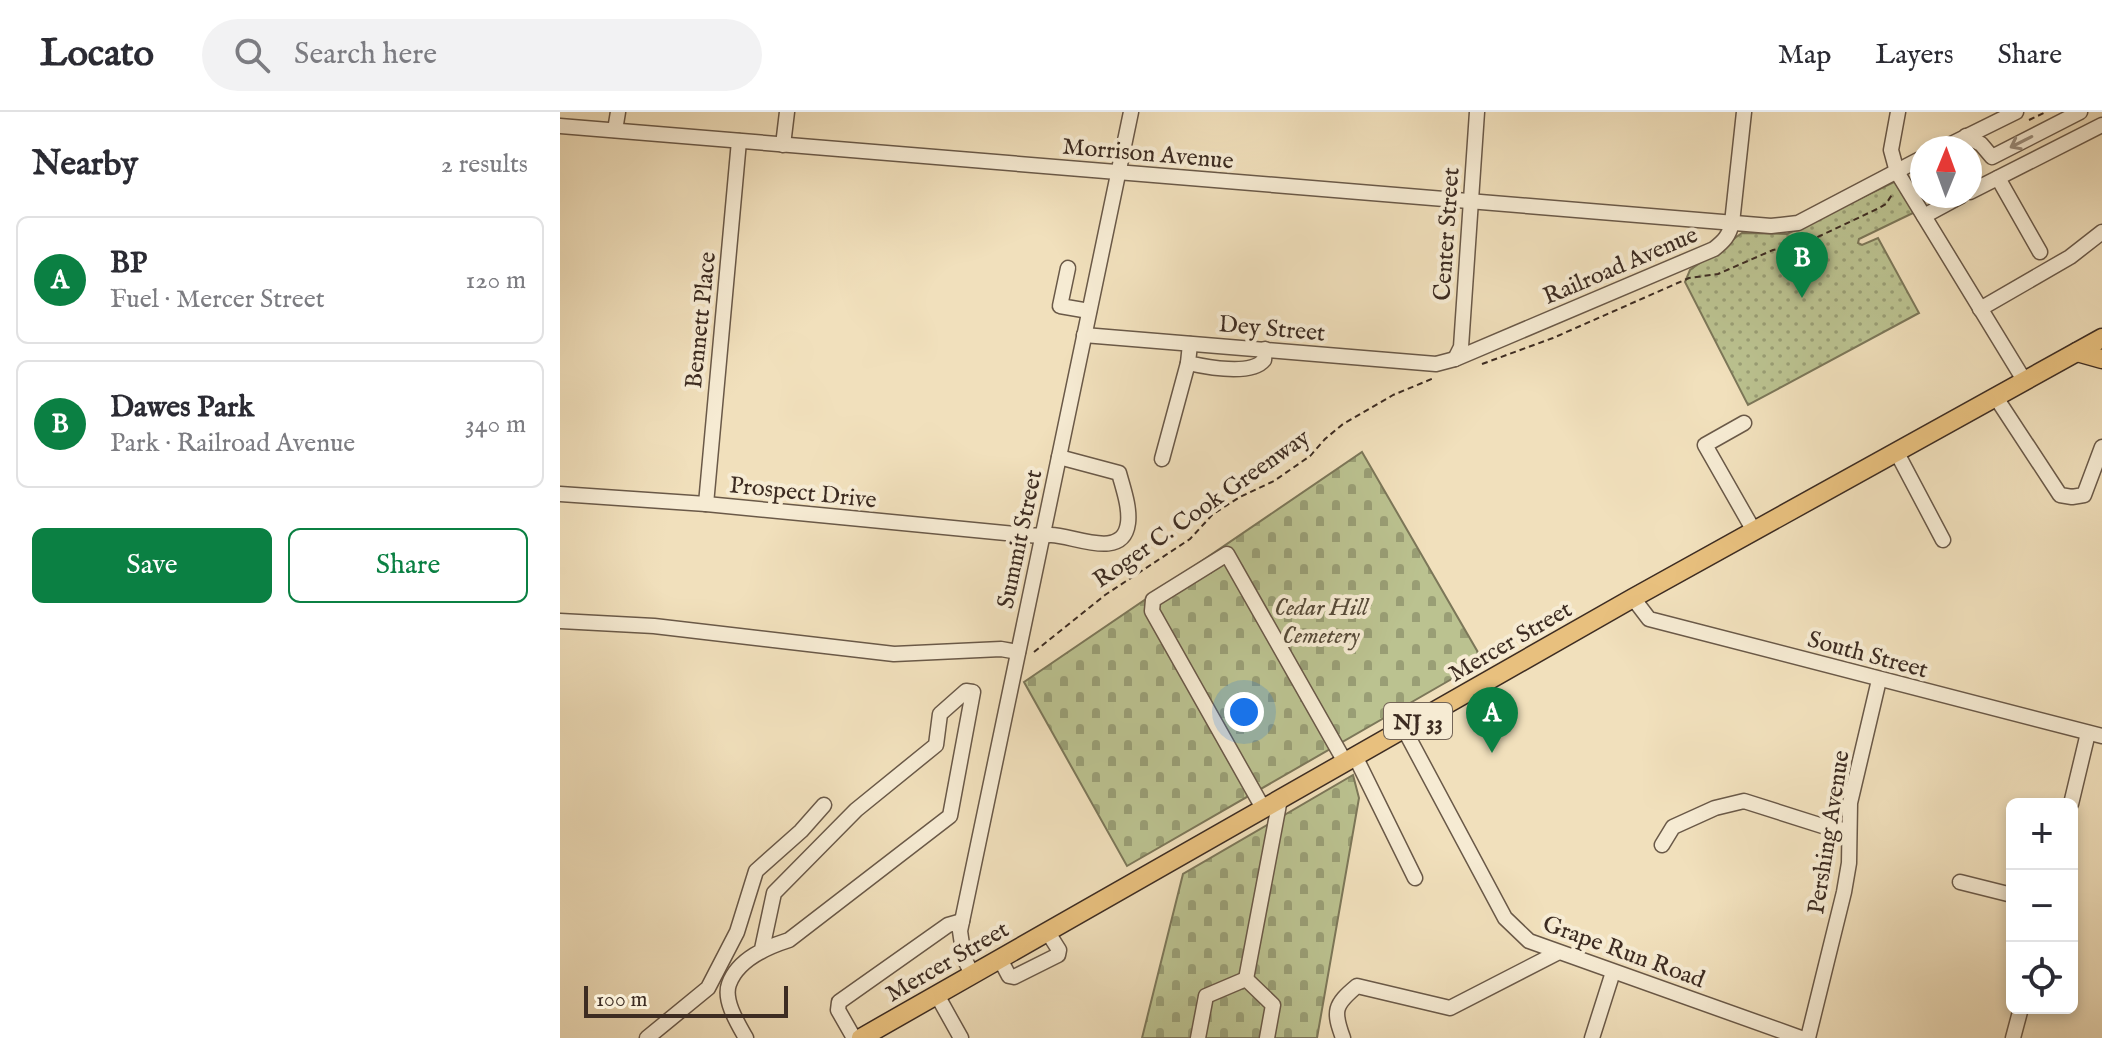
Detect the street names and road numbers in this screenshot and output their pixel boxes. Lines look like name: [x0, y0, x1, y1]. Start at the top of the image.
street label: Morrison Avenue: [1061, 132, 1235, 177]
street label: Center Street: [1427, 166, 1468, 302]
street label: Railroad Avenue: [1539, 220, 1703, 313]
street label: Bennett Place: [679, 250, 724, 390]
street label: Dey Street: [1217, 309, 1327, 350]
street label: Roger C. Cook Greenway: [1087, 423, 1316, 596]
street label: Summit Street: [991, 467, 1050, 612]
street label: Prospect Drive: [728, 470, 878, 517]
street label: Mercer Street: [1444, 595, 1578, 690]
street label: South Street: [1804, 624, 1931, 686]
road number: NJ 33: [1384, 703, 1452, 739]
street label: Pershing Avenue: [1801, 748, 1858, 916]
street label: Grape Run Road: [1538, 909, 1709, 996]
street label: Mercer Street: [881, 915, 1015, 1010]

